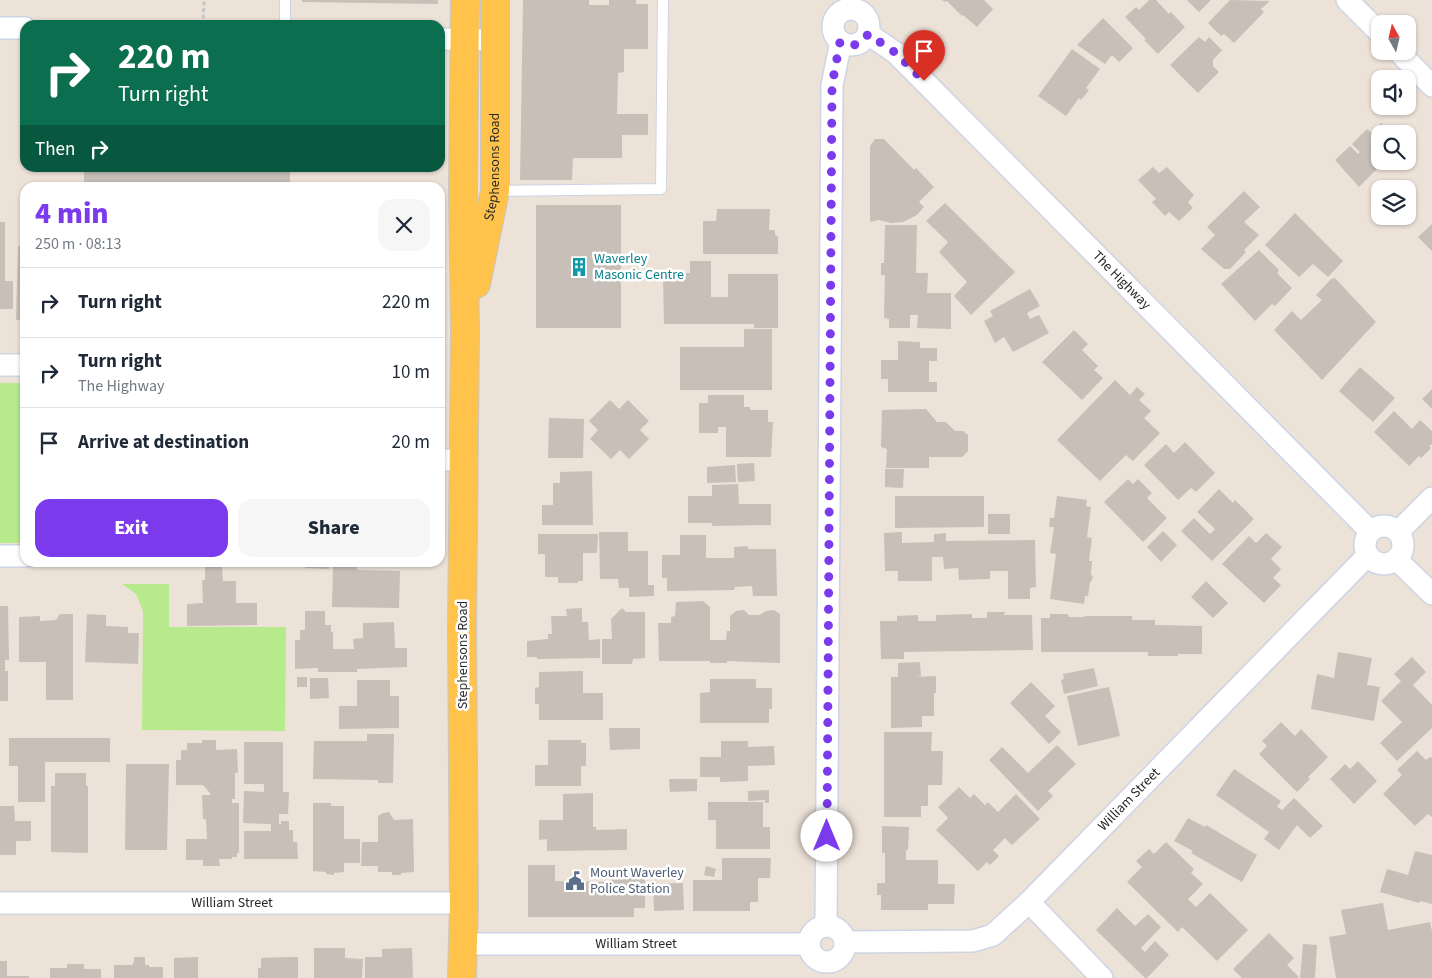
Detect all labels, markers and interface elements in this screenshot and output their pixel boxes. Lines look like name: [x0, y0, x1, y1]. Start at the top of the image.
north arrow: [1371, 15, 1416, 60]
map controls: [1371, 15, 1416, 225]
pin: [903, 30, 945, 81]
text: 220 m: [118, 32, 210, 82]
icon: arrive: [910, 37, 938, 65]
icon: right: [35, 40, 100, 105]
button: sound: [1371, 70, 1416, 115]
text: Turn right: [118, 78, 208, 110]
street label: Stephensons Road: [479, 113, 505, 223]
button: search: [1371, 125, 1416, 170]
icon: right: [85, 135, 113, 163]
text: Then: [35, 136, 75, 163]
button: layers: [1371, 180, 1416, 225]
text: 4 min: [35, 192, 109, 235]
button: close: [378, 199, 430, 251]
text: 250 m · 08:13: [35, 233, 122, 255]
street label: The Highway: [1088, 246, 1156, 315]
place label: Waverley Masonic Centre: [594, 249, 684, 285]
building icon: Waverley Masonic Centre: [568, 256, 590, 278]
icon: right: [35, 289, 63, 317]
text: Turn right: [78, 289, 162, 316]
text: 220 m: [382, 289, 430, 316]
text: Turn right: [78, 348, 162, 375]
icon: right: [35, 359, 63, 387]
text: 10 m: [392, 359, 430, 386]
text: The Highway: [78, 375, 164, 397]
icon: arrive: [35, 429, 63, 457]
text: Arrive at destination: [78, 429, 249, 456]
text: 20 m: [392, 429, 430, 456]
button: Exit: [35, 499, 228, 557]
button: Share: [238, 499, 430, 557]
street label: Stephensons Road: [453, 601, 473, 709]
street label: William Street: [1093, 763, 1165, 836]
position arrow: [800, 809, 852, 861]
place label: Mount Waverley Police Station: [590, 863, 684, 899]
public building icon: Mount Waverley Police Station: [564, 870, 586, 892]
street label: William Street: [191, 893, 273, 913]
street label: William Street: [595, 934, 677, 954]

